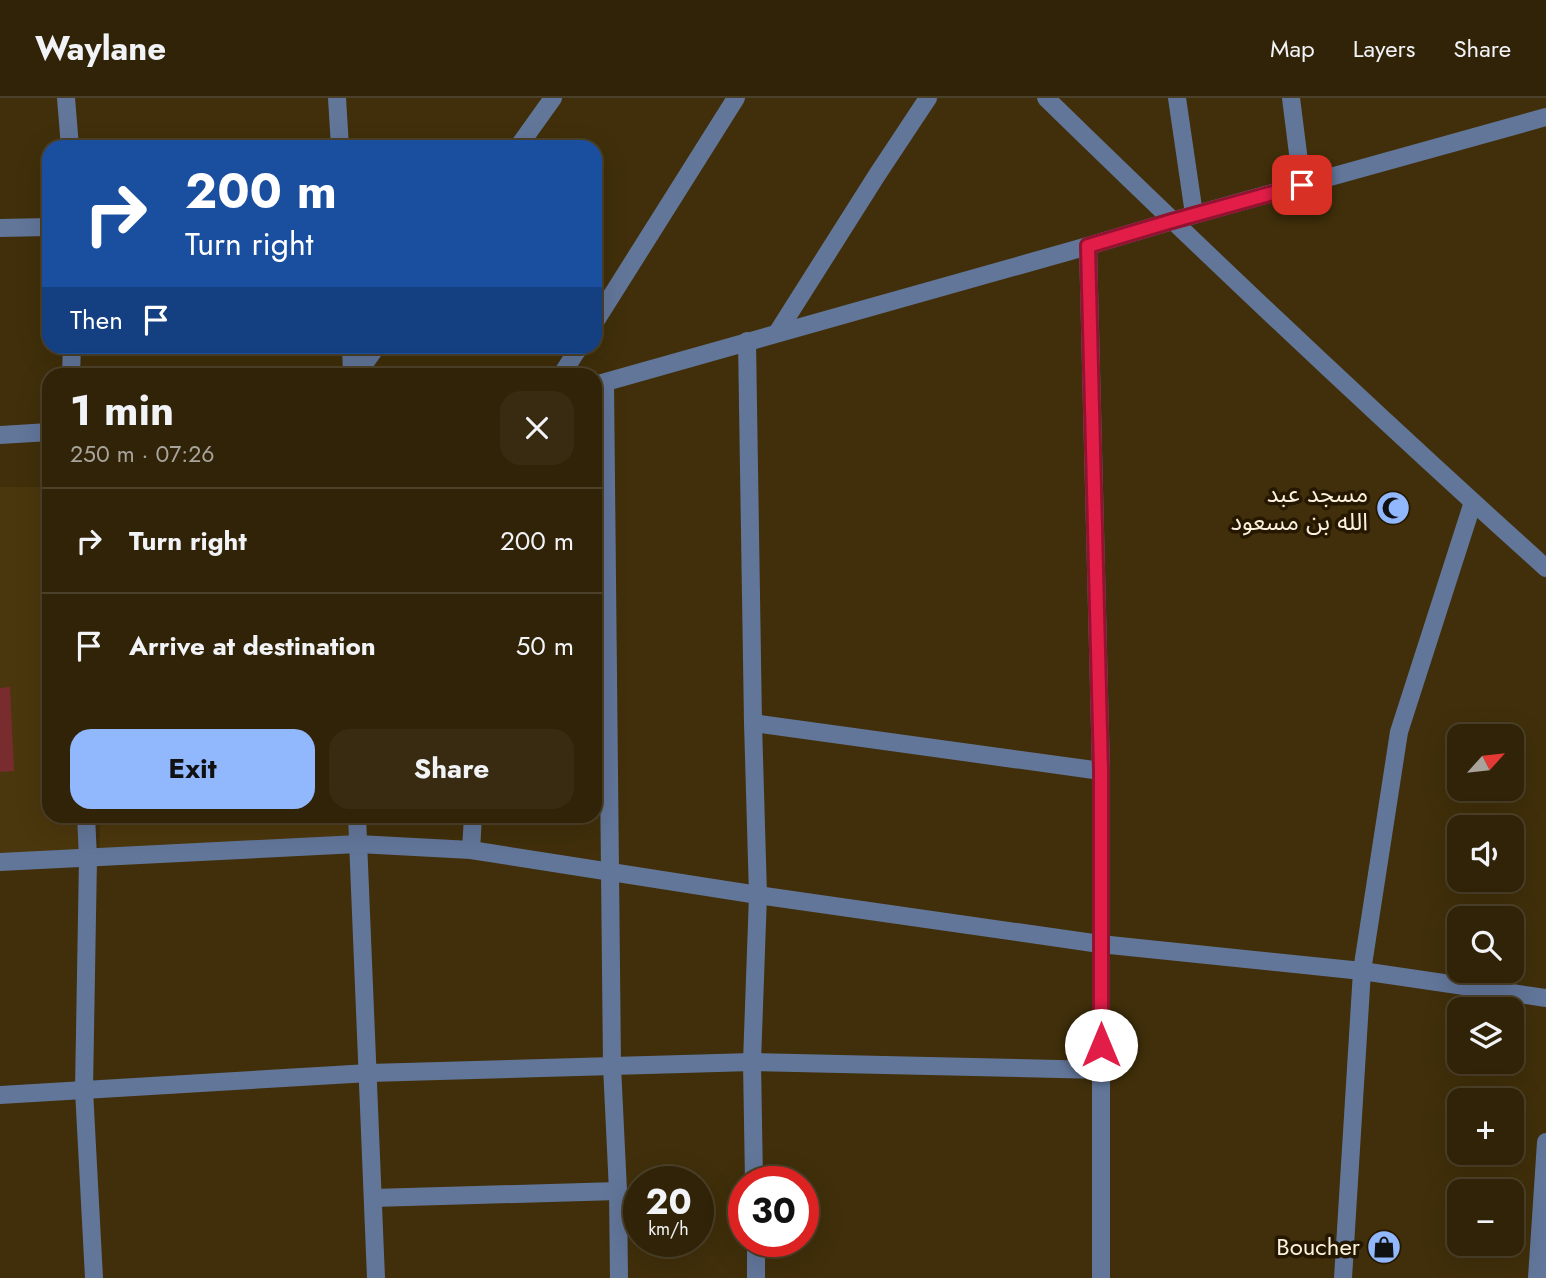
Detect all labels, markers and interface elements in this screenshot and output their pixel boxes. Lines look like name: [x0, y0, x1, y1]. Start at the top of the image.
text: Waylane: [35, 25, 166, 72]
text: Map: [1270, 31, 1315, 66]
text: Layers: [1353, 31, 1415, 66]
text: Share: [1453, 31, 1511, 66]
pin: [1272, 155, 1332, 215]
text: 200 m: [185, 156, 337, 226]
icon: arrive: [1283, 166, 1321, 204]
icon: right: [70, 168, 161, 259]
text: Turn right: [185, 221, 314, 267]
text: Then: [70, 301, 123, 339]
icon: arrive: [137, 301, 175, 339]
text: 1 min: [70, 380, 174, 441]
button: close: [500, 391, 574, 465]
text: 250 m · 07:26: [70, 437, 215, 471]
place label: مسجد عبد الله بن مسعود: [1231, 476, 1368, 539]
mosque icon: مسجد عبد الله بن مسعود: [1374, 489, 1412, 527]
icon: right: [70, 522, 108, 560]
text: Turn right: [129, 522, 247, 560]
text: 200 m: [500, 522, 574, 560]
icon: arrive: [70, 627, 108, 665]
text: Arrive at destination: [129, 627, 376, 665]
text: 50 m: [516, 627, 574, 665]
north arrow: [1447, 724, 1524, 802]
map controls: [1447, 724, 1524, 1256]
button: Exit: [70, 729, 315, 809]
button: Share: [329, 729, 574, 809]
button: sound: [1447, 815, 1524, 892]
button: search: [1447, 906, 1524, 983]
button: layers: [1447, 997, 1524, 1074]
position arrow: [1064, 1008, 1138, 1082]
button: +: [1447, 1088, 1524, 1165]
speed limit sign: 30: [728, 1166, 819, 1257]
text: 20: [645, 1177, 692, 1227]
button: −: [1447, 1179, 1524, 1256]
text: km/h: [648, 1216, 689, 1242]
shop icon: Boucher: [1365, 1228, 1403, 1266]
place label: Boucher: [1276, 1229, 1361, 1264]

